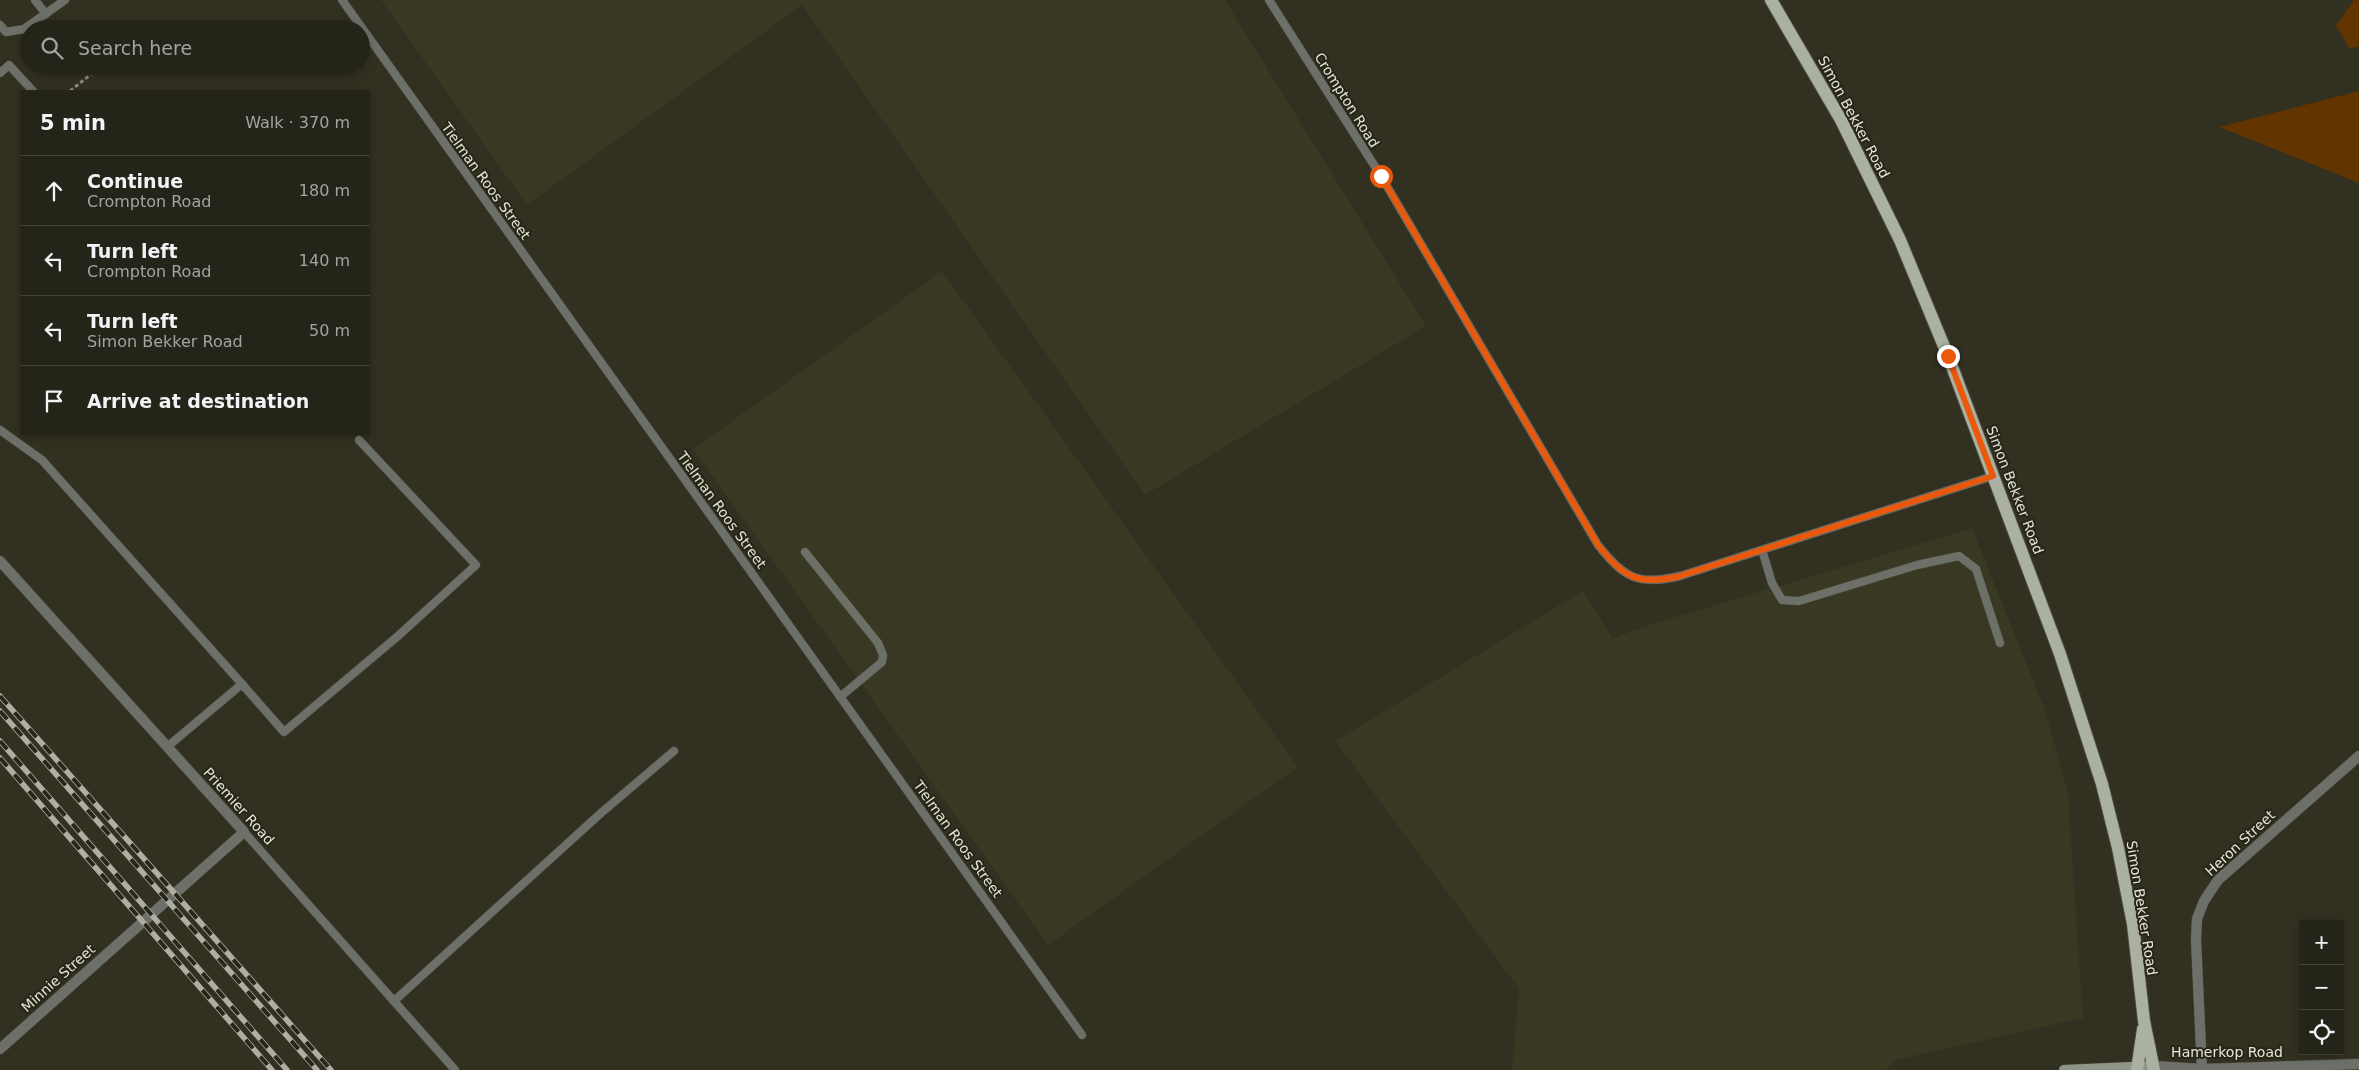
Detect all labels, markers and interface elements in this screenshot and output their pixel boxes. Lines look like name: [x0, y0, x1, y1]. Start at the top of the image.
search box: [20, 20, 370, 75]
icon: search: [38, 34, 66, 62]
text: Search here: [78, 37, 192, 59]
street label: Crompton Road: [1311, 50, 1383, 150]
street label: Simon Bekker Road: [1815, 53, 1893, 181]
text: 5 min: [40, 111, 106, 135]
text: Walk · 370 m: [245, 113, 350, 132]
street label: Tielman Roos Street: [438, 119, 534, 243]
route start: [1370, 165, 1393, 188]
text: Continue: [87, 170, 183, 192]
icon: ahead: [40, 177, 68, 205]
text: 180 m: [299, 181, 350, 200]
text: Crompton Road: [87, 192, 211, 211]
text: Turn left: [87, 240, 178, 262]
icon: left: [40, 247, 68, 275]
text: 140 m: [299, 251, 350, 270]
text: Crompton Road: [87, 262, 211, 281]
text: Turn left: [87, 310, 178, 332]
icon: left: [40, 317, 68, 345]
text: 50 m: [309, 321, 350, 340]
text: Simon Bekker Road: [87, 332, 243, 351]
route end: [1937, 345, 1960, 368]
icon: arrive: [40, 387, 68, 415]
text: Arrive at destination: [87, 390, 309, 412]
street label: Simon Bekker Road: [1983, 424, 2047, 556]
street label: Tielman Roos Street: [674, 448, 770, 572]
street label: Priemier Road: [200, 764, 278, 848]
street label: Tielman Roos Street: [910, 777, 1006, 901]
street label: Heron Street: [2202, 806, 2278, 879]
street label: Simon Bekker Road: [2123, 839, 2161, 977]
map controls: [2299, 920, 2344, 1055]
button: +: [2299, 920, 2344, 965]
street label: Minnie Street: [18, 941, 98, 1015]
button: −: [2299, 965, 2344, 1010]
button: locate: [2299, 1010, 2344, 1055]
street label: Hamerkop Road: [2171, 1044, 2283, 1060]

